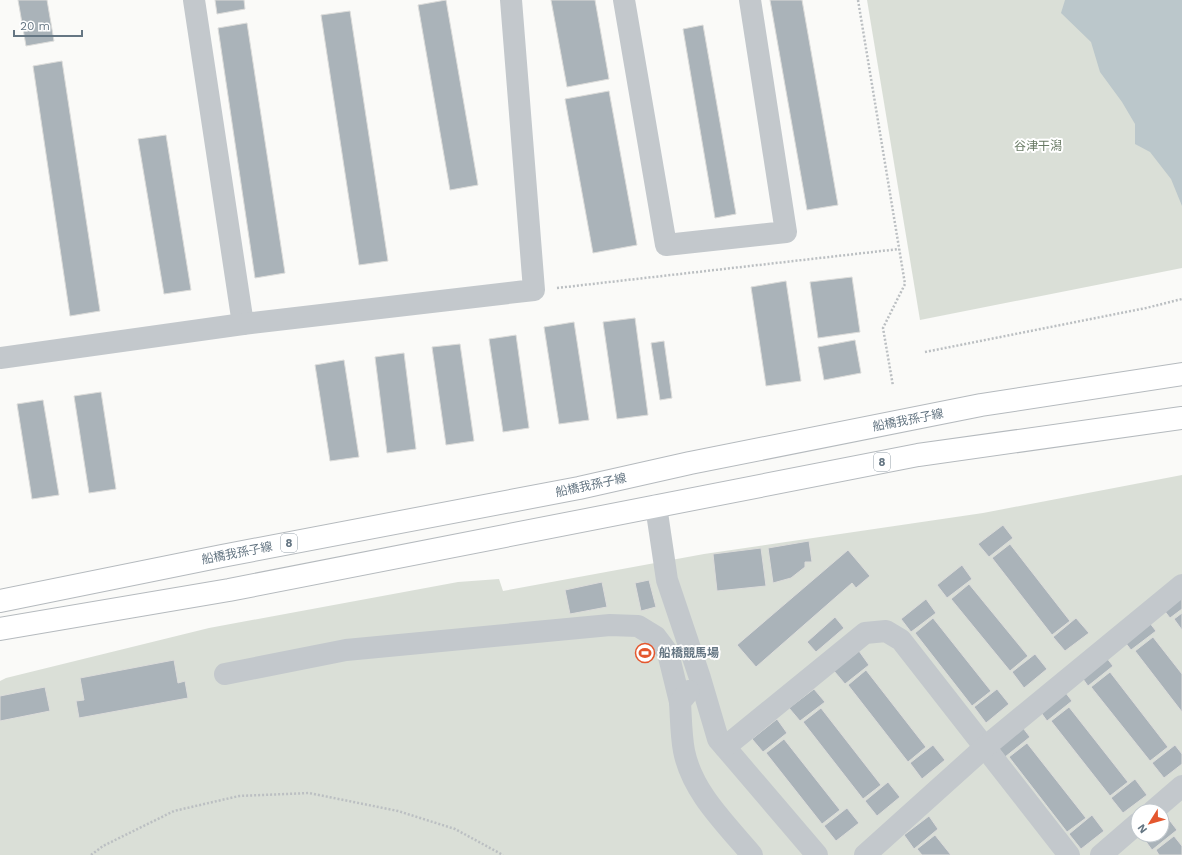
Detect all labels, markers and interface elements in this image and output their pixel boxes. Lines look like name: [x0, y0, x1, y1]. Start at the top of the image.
scale bar: [14, 12, 82, 38]
text: 20 m: [20, 19, 50, 33]
park label: 谷津干潟: [1014, 139, 1062, 153]
street label: 船橋我孫子線: [871, 406, 945, 434]
road number: 8: [874, 453, 890, 471]
street label: 船橋我孫子線: [554, 471, 628, 499]
road number: 8: [281, 534, 297, 552]
street label: 船橋我孫子線: [200, 539, 274, 567]
sports icon: 船橋競馬場: [634, 642, 656, 664]
place label: 船橋競馬場: [659, 646, 719, 660]
north arrow: [1130, 803, 1170, 843]
text: N: [1135, 822, 1150, 836]

